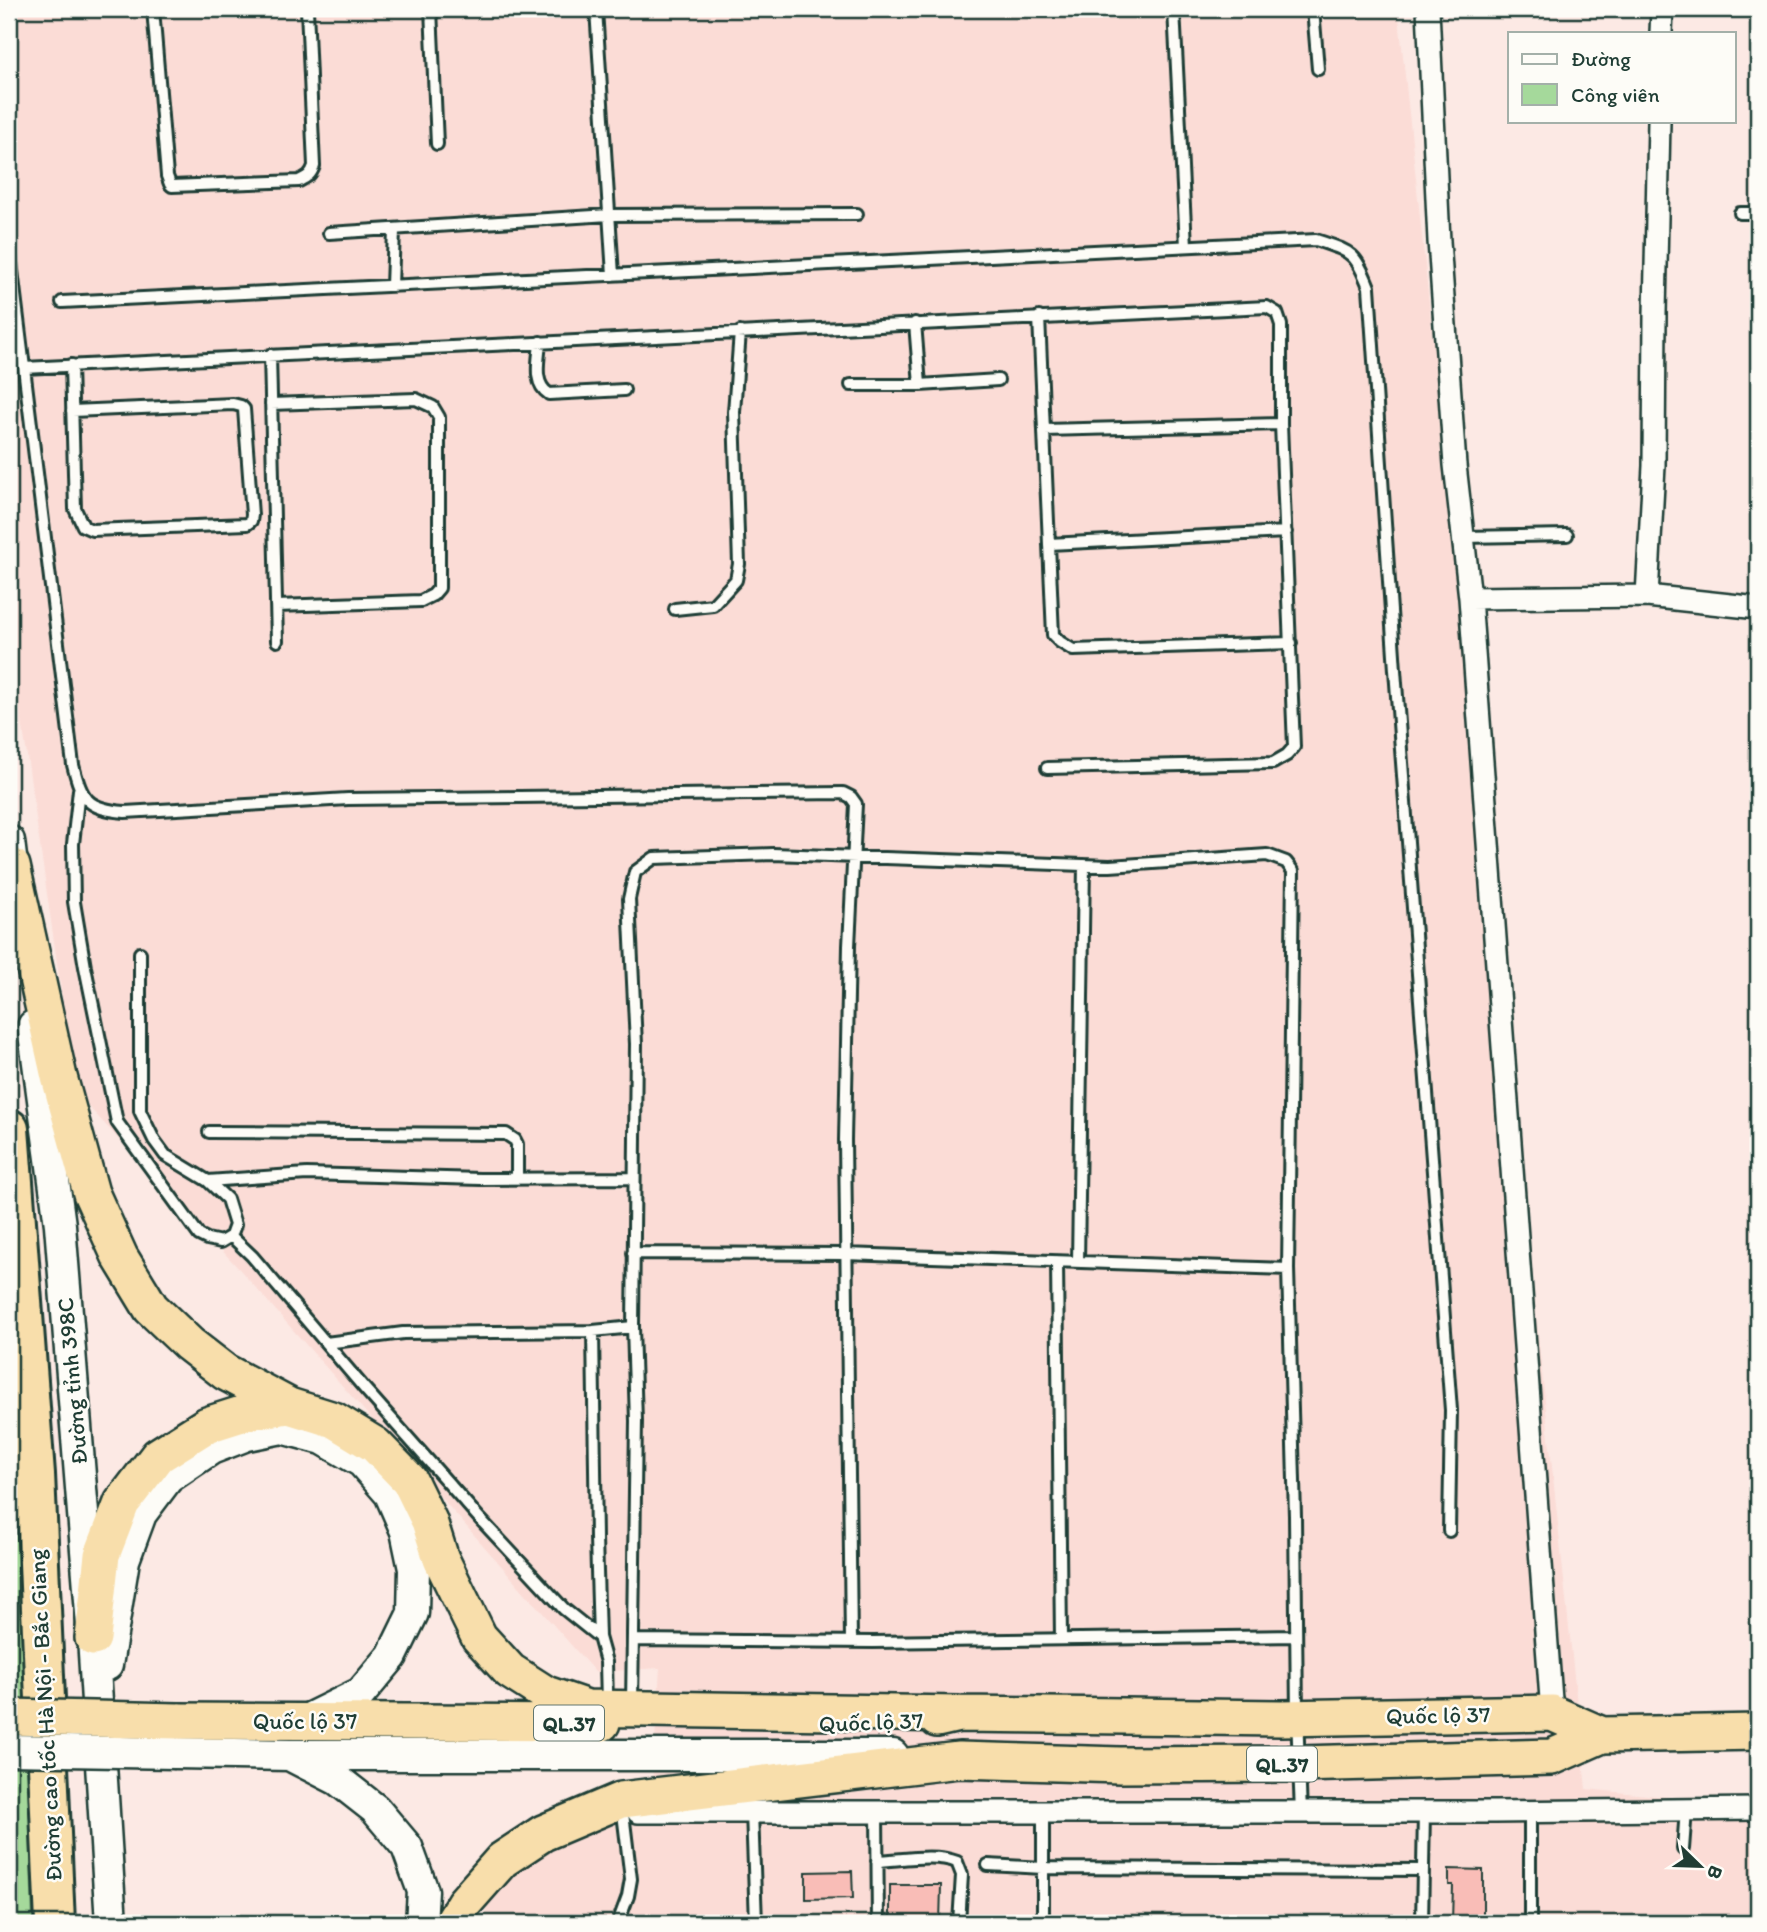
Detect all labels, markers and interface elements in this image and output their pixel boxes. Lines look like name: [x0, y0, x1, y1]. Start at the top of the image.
legend: [1508, 32, 1736, 122]
text: Đường: [1571, 46, 1631, 71]
text: Công viên: [1571, 82, 1660, 107]
street label: Đường tỉnh 398C: [51, 1296, 93, 1466]
street label: Đường cao tốc Hà Nội - Bắc Giang: [22, 1548, 68, 1882]
street label: Quốc lộ 37: [1385, 1700, 1491, 1730]
road number: QL.37: [534, 1706, 604, 1740]
street label: Quốc lộ 37: [818, 1706, 924, 1738]
street label: Quốc lộ 37: [253, 1707, 357, 1735]
road number: QL.37: [1247, 1746, 1317, 1782]
north arrow: [1666, 1830, 1736, 1900]
text: B: [1702, 1862, 1728, 1883]

